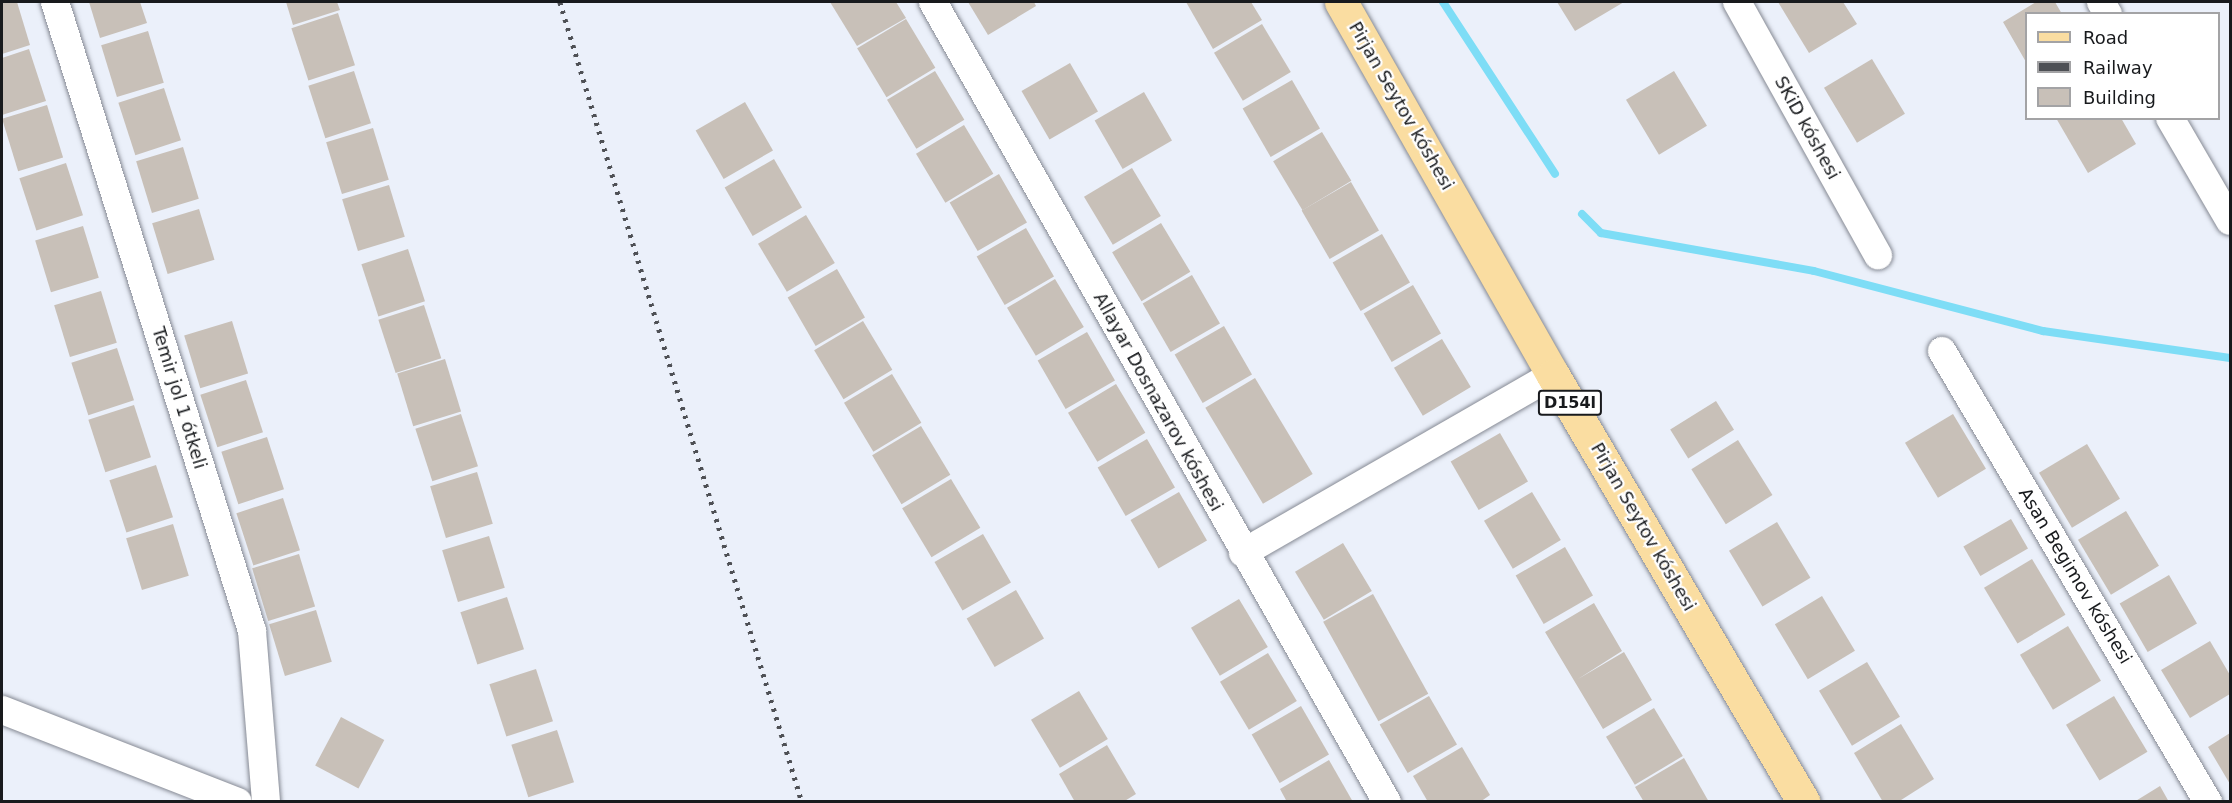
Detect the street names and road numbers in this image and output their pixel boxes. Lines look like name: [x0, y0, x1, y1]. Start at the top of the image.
street label: Pirjan Seytov kóshesi: [1344, 18, 1458, 194]
street label: SKiD kóshesi: [1770, 73, 1844, 183]
street label: Allayar Dosnazarov kóshesi: [1089, 289, 1227, 515]
street label: Temir jol 1 ótkeli: [147, 324, 211, 472]
road number: D154l: [1537, 390, 1603, 416]
street label: Pirjan Seytov kóshesi: [1586, 439, 1700, 615]
street label: Asan Begimov kóshesi: [2014, 484, 2136, 668]

